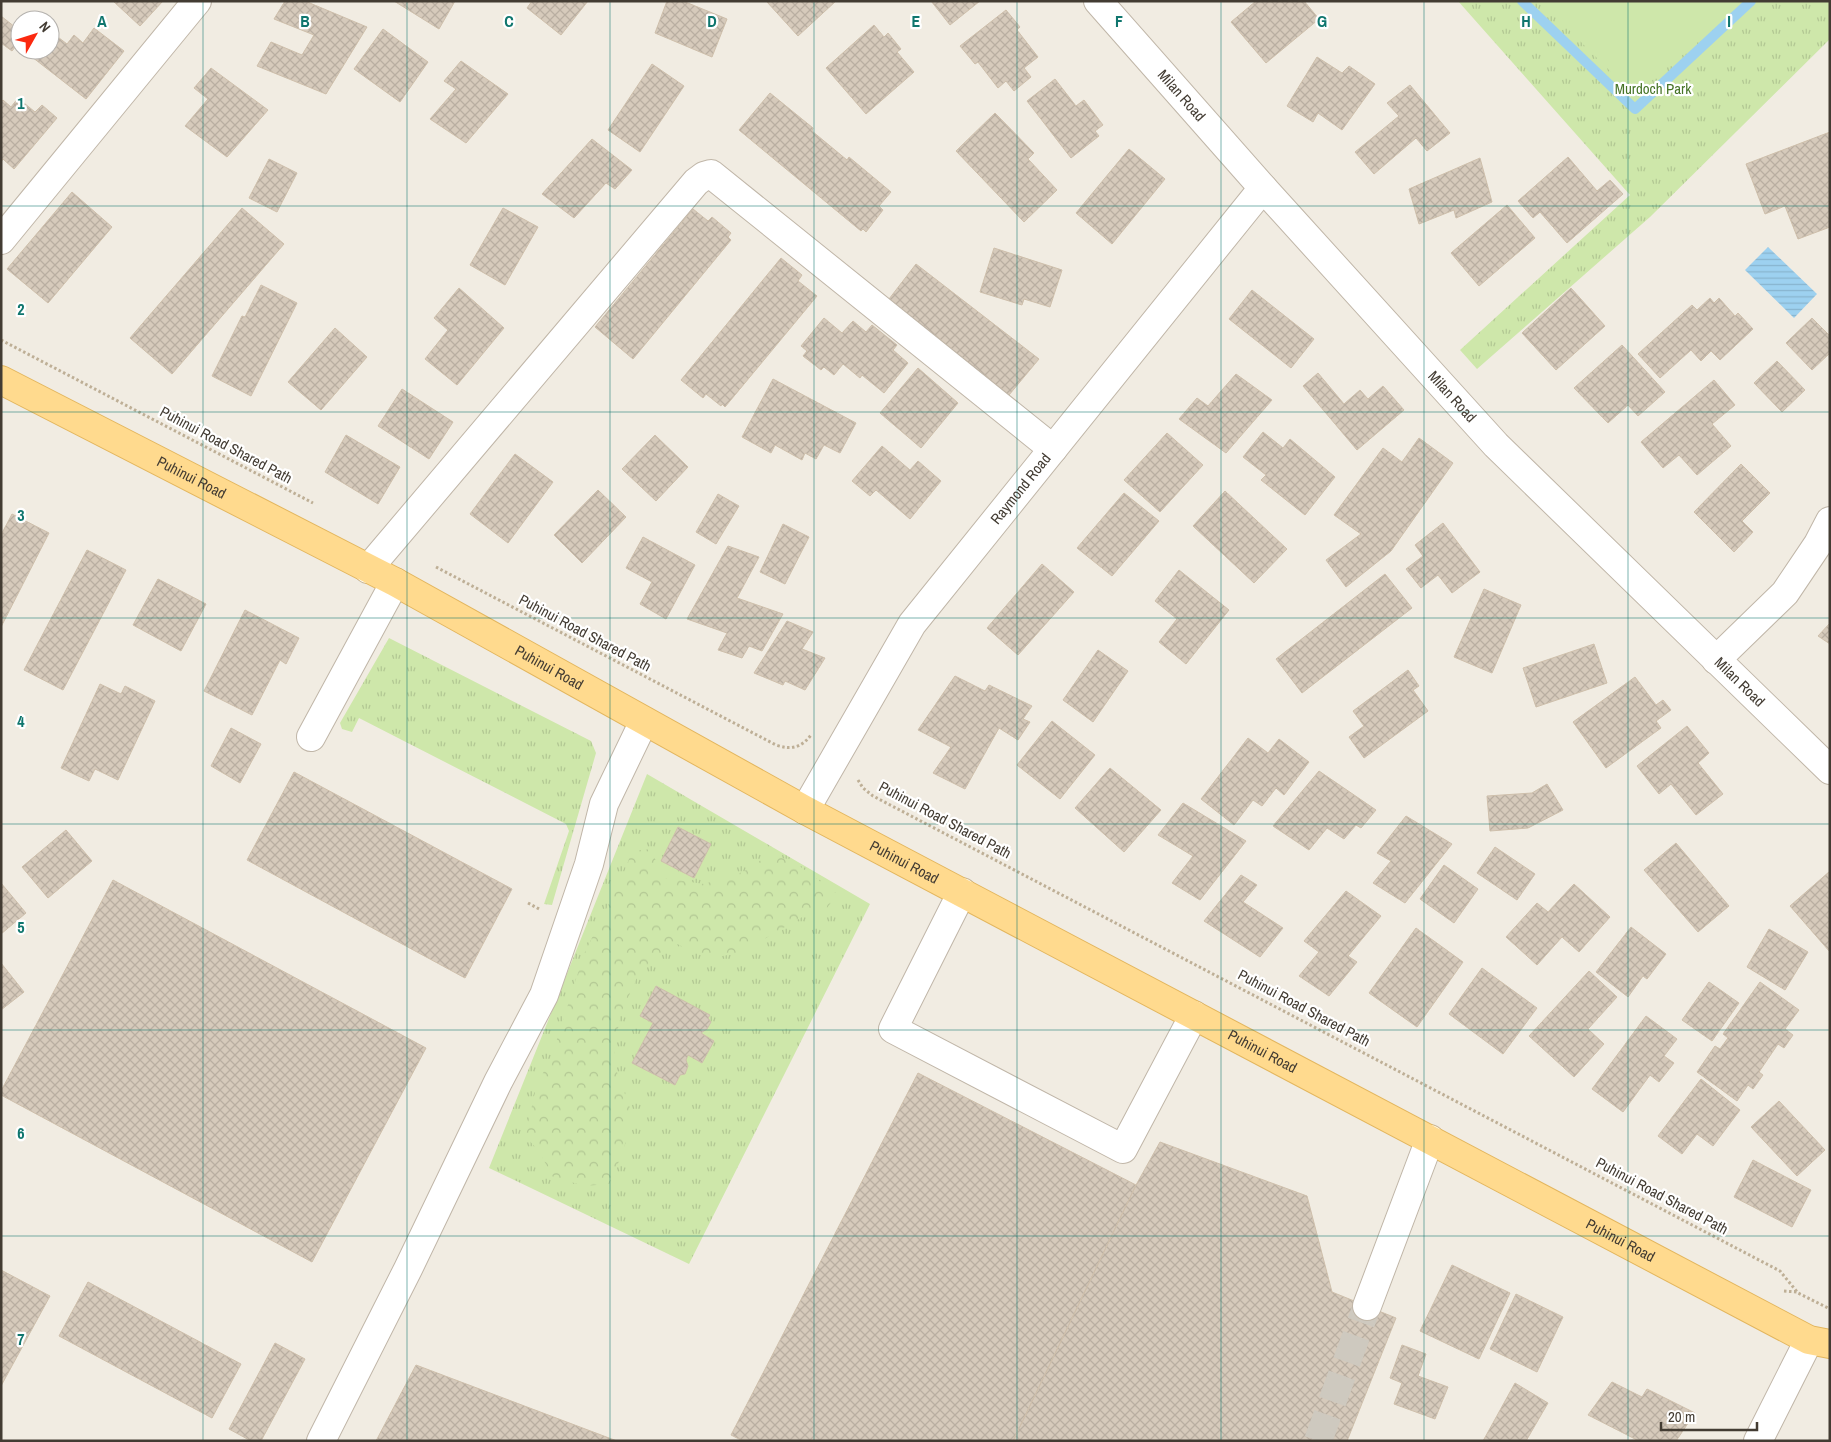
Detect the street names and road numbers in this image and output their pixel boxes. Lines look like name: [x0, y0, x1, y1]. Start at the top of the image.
street label: Milan Road: [1153, 65, 1210, 126]
street label: Milan Road: [1424, 366, 1481, 427]
street label: Puhinui Road Shared Path: [157, 403, 295, 487]
street label: Raymond Road: [985, 449, 1055, 528]
street label: Puhinui Road: [153, 453, 229, 503]
street label: Puhinui Road Shared Path: [516, 591, 654, 675]
street label: Puhinui Road: [512, 642, 586, 694]
street label: Milan Road: [1710, 652, 1770, 711]
street label: Puhinui Road Shared Path: [876, 778, 1014, 862]
street label: Puhinui Road: [867, 835, 941, 887]
street label: Puhinui Road Shared Path: [1235, 966, 1373, 1050]
street label: Puhinui Road: [1225, 1025, 1299, 1077]
street label: Puhinui Road Shared Path: [1592, 1152, 1732, 1239]
street label: Puhinui Road: [1583, 1213, 1659, 1267]

